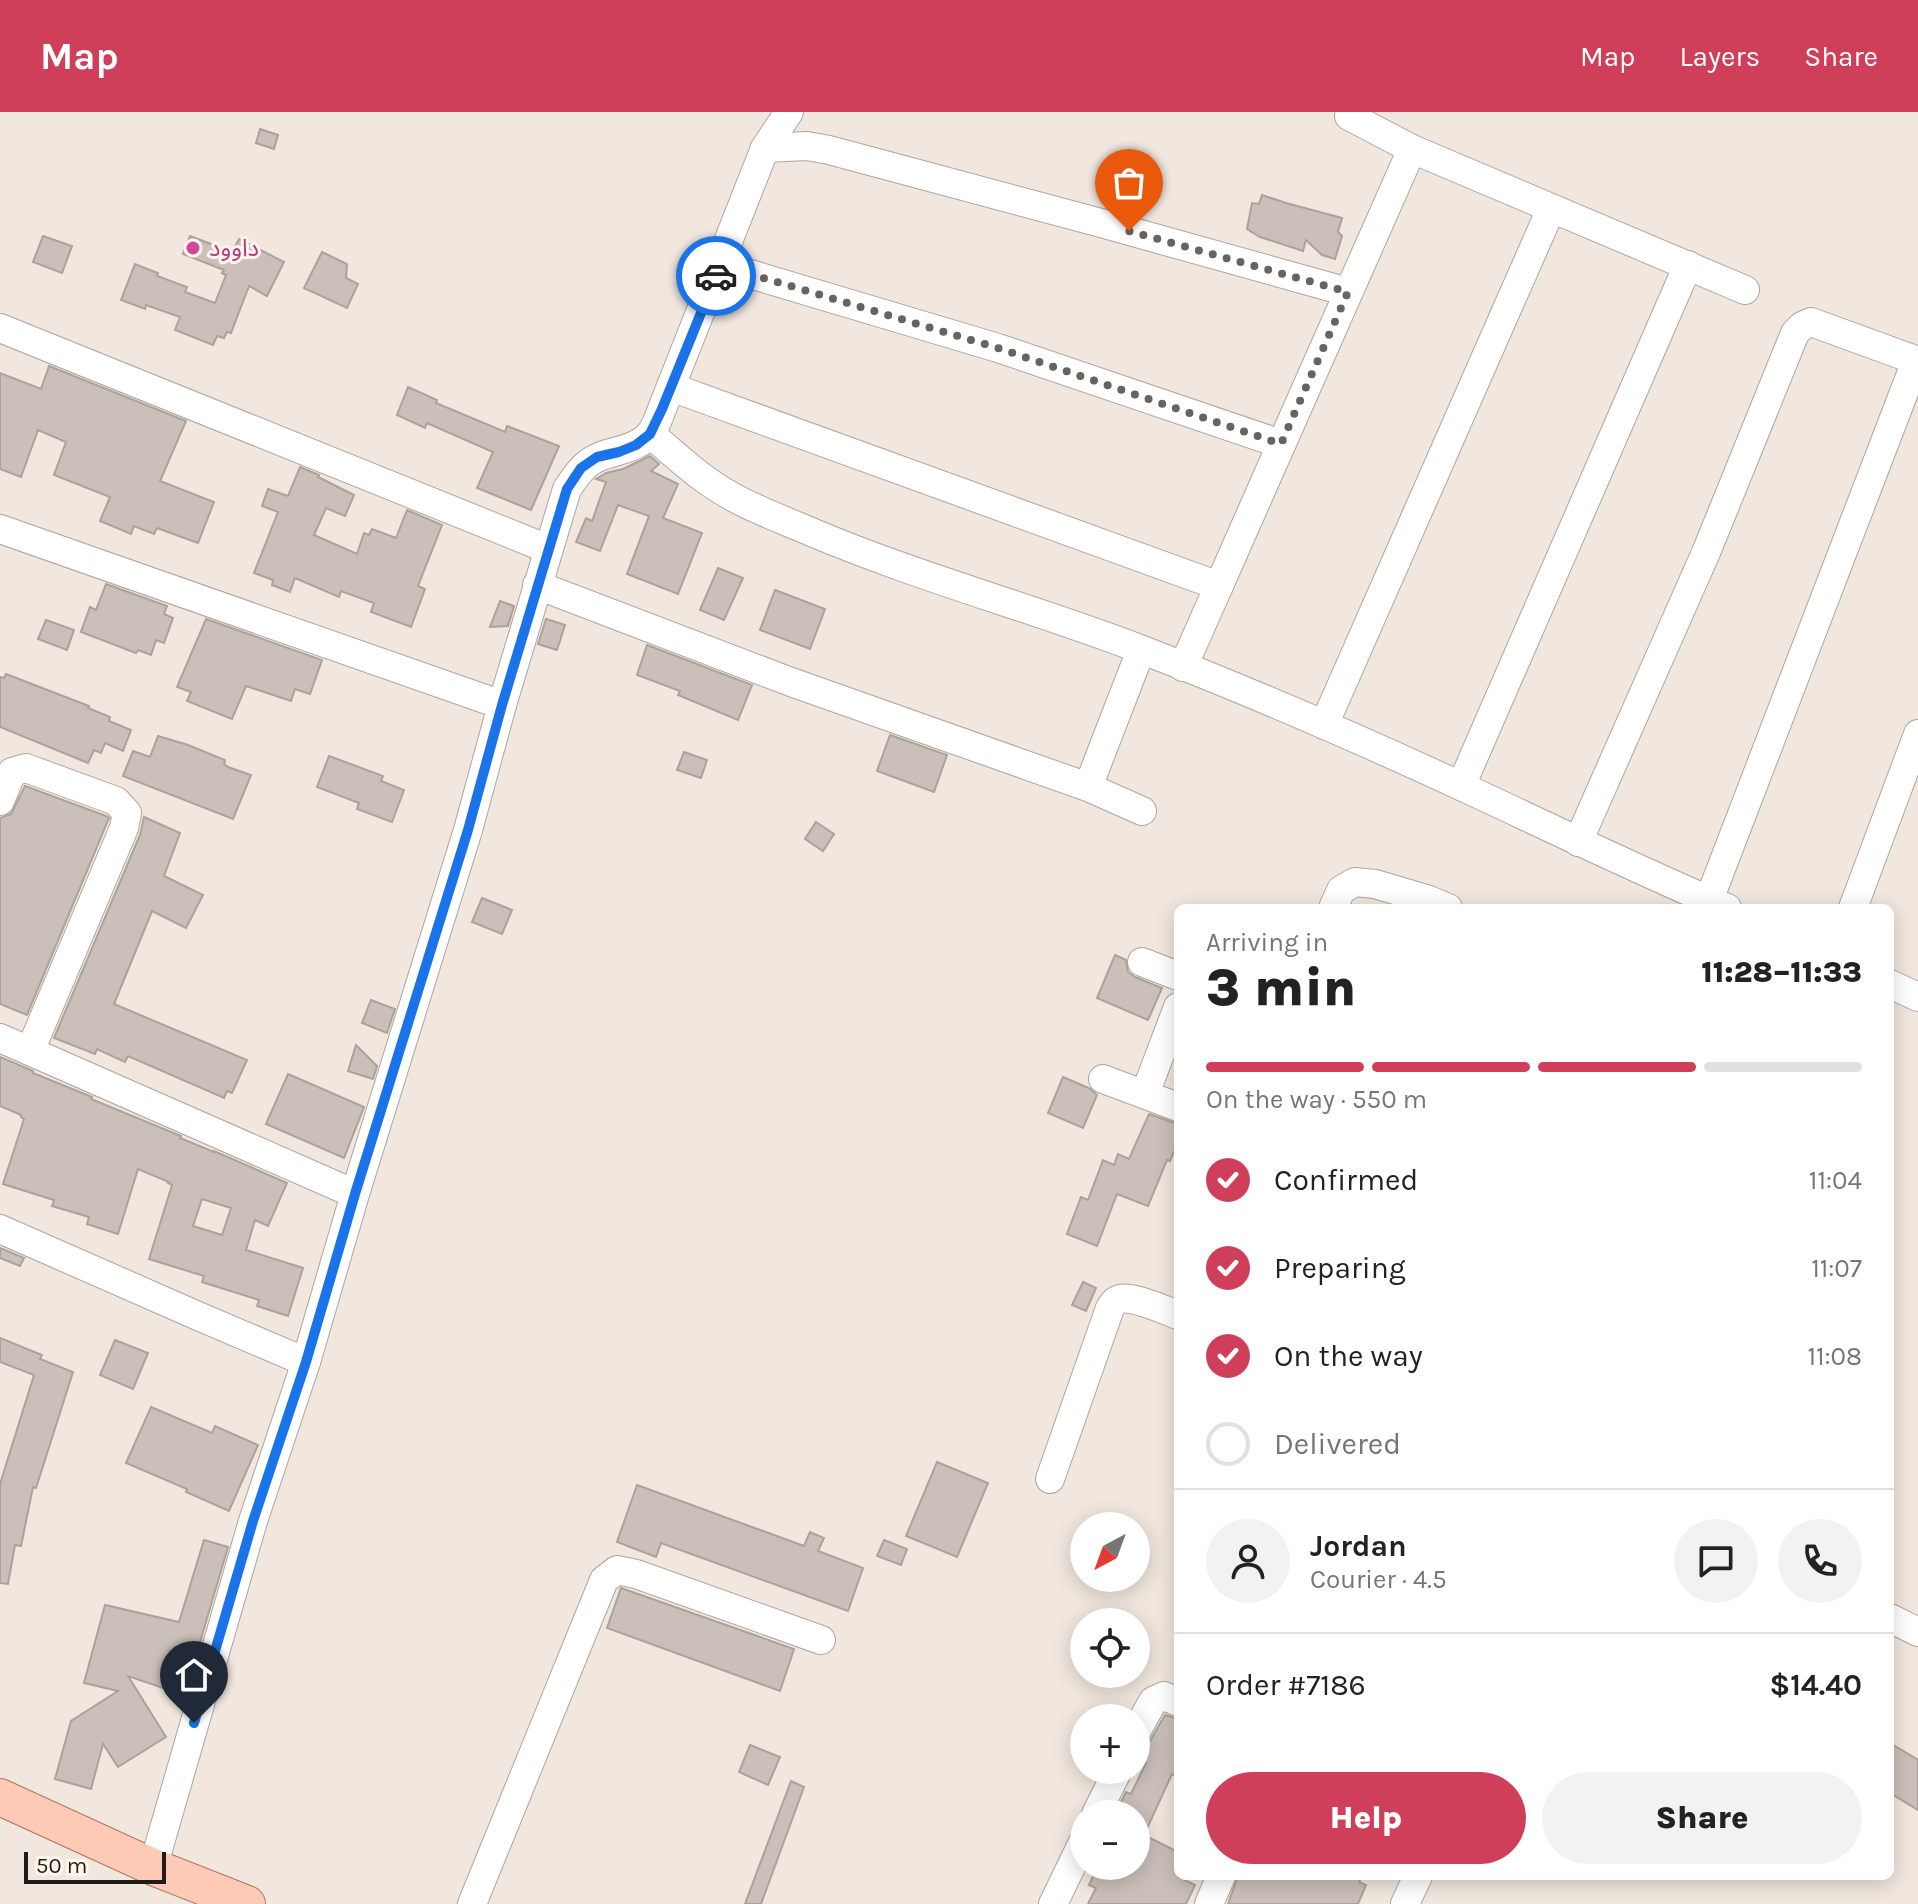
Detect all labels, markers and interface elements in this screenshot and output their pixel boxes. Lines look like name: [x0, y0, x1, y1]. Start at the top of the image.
text: Map: [40, 34, 119, 79]
text: Map: [1580, 40, 1635, 73]
text: Layers: [1679, 40, 1760, 73]
text: Share: [1804, 40, 1878, 73]
pin: [1095, 149, 1163, 231]
icon: bag: [1107, 161, 1151, 205]
place label: داوود: [209, 234, 259, 262]
courier: [676, 236, 756, 316]
marker: داوود: [184, 239, 202, 257]
icon: car: [694, 254, 738, 298]
text: Arriving in: [1206, 927, 1328, 958]
text: 11:28–11:33: [1701, 954, 1862, 990]
text: 3 min: [1206, 957, 1356, 1018]
text: On the way · 550 m: [1206, 1084, 1427, 1115]
icon: check: [1206, 1158, 1250, 1202]
text: Confirmed: [1274, 1162, 1418, 1198]
text: 11:04: [1809, 1165, 1862, 1196]
icon: check: [1206, 1246, 1250, 1290]
text: Preparing: [1274, 1250, 1406, 1286]
text: 11:07: [1811, 1253, 1862, 1284]
icon: check: [1206, 1334, 1250, 1378]
text: On the way: [1274, 1338, 1423, 1374]
text: 11:08: [1807, 1341, 1862, 1372]
text: Delivered: [1274, 1426, 1401, 1462]
north arrow: [1070, 1512, 1150, 1592]
map controls: [1070, 1512, 1150, 1880]
button: person: [1206, 1519, 1290, 1603]
button: chat: [1674, 1519, 1758, 1603]
button: phone: [1778, 1519, 1862, 1603]
text: Jordan: [1310, 1528, 1407, 1564]
text: Courier · 4.5: [1310, 1564, 1447, 1595]
button: locate: [1070, 1608, 1150, 1688]
pin: [160, 1641, 228, 1723]
icon: home: [172, 1653, 216, 1697]
text: Order #7186: [1206, 1667, 1366, 1703]
text: $14.40: [1770, 1667, 1862, 1703]
button: +: [1070, 1704, 1150, 1784]
button: Help: [1206, 1772, 1526, 1864]
button: Share: [1542, 1772, 1862, 1864]
button: −: [1070, 1800, 1150, 1880]
scale bar: [24, 1848, 166, 1884]
text: 50 m: [36, 1853, 87, 1879]

